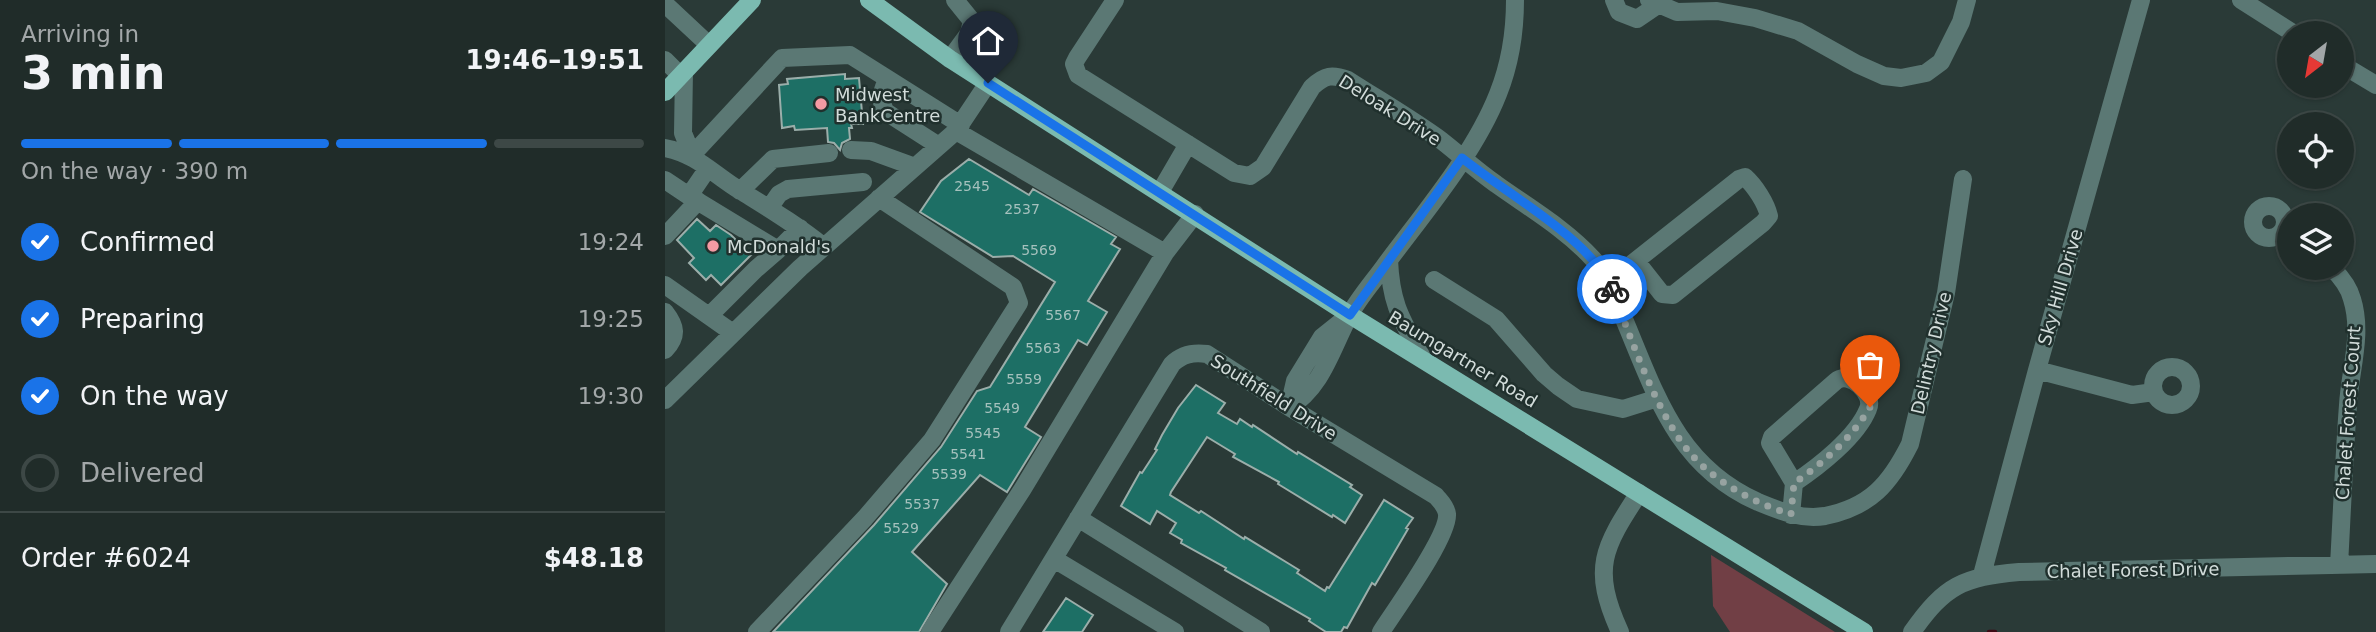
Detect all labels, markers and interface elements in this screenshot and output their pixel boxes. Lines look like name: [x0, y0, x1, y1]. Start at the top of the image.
pin: [958, 11, 1018, 83]
text: Arriving in: [21, 21, 139, 47]
north arrow: [2277, 21, 2354, 98]
map controls: [2277, 21, 2354, 280]
icon: home: [969, 22, 1007, 60]
text: 19:46–19:51: [465, 45, 644, 75]
text: 3 min: [21, 46, 165, 100]
street label: Deloak Drive: [1335, 70, 1445, 150]
place label: Midwest BankCentre: [835, 84, 940, 126]
marker: Midwest BankCentre: [813, 96, 829, 112]
button: locate: [2277, 112, 2354, 189]
text: On the way · 390 m: [21, 158, 248, 184]
house number: 2545: [954, 178, 990, 194]
house number: 2537: [1004, 201, 1040, 217]
button: layers: [2277, 203, 2354, 280]
icon: check: [21, 223, 59, 261]
text: Confirmed: [80, 227, 215, 257]
street label: Sky Hill Drive: [2033, 227, 2087, 347]
text: 19:24: [578, 229, 644, 255]
place label: McDonald's: [727, 236, 831, 257]
marker: McDonald's: [705, 238, 721, 254]
house number: 5569: [1021, 242, 1057, 258]
courier: [1577, 254, 1647, 324]
icon: bike: [1593, 270, 1631, 308]
street label: Delintry Drive: [1907, 290, 1955, 416]
icon: check: [21, 300, 59, 338]
text: Preparing: [80, 304, 205, 334]
text: 19:25: [578, 306, 644, 332]
street label: Baumgartner Road: [1385, 306, 1541, 412]
house number: 5567: [1045, 307, 1081, 323]
street label: Chalet Forest Court: [2331, 325, 2365, 501]
pin: [1840, 335, 1900, 407]
house number: 5563: [1025, 340, 1061, 356]
icon: bag: [1851, 346, 1889, 384]
street label: Southfield Drive: [1207, 350, 1341, 444]
house number: 5559: [1006, 371, 1042, 387]
icon: check: [21, 377, 59, 415]
text: On the way: [80, 381, 229, 411]
text: 19:30: [578, 383, 644, 409]
house number: 5549: [984, 400, 1020, 416]
house number: 5545: [965, 425, 1001, 441]
house number: 5541: [950, 446, 986, 462]
text: Delivered: [80, 458, 204, 488]
house number: 5539: [931, 466, 967, 482]
house number: 5537: [904, 496, 940, 512]
house number: 5529: [883, 520, 919, 536]
text: Order #6024: [21, 543, 191, 573]
text: $48.18: [544, 543, 644, 573]
street label: Chalet Forest Drive: [2046, 558, 2220, 582]

